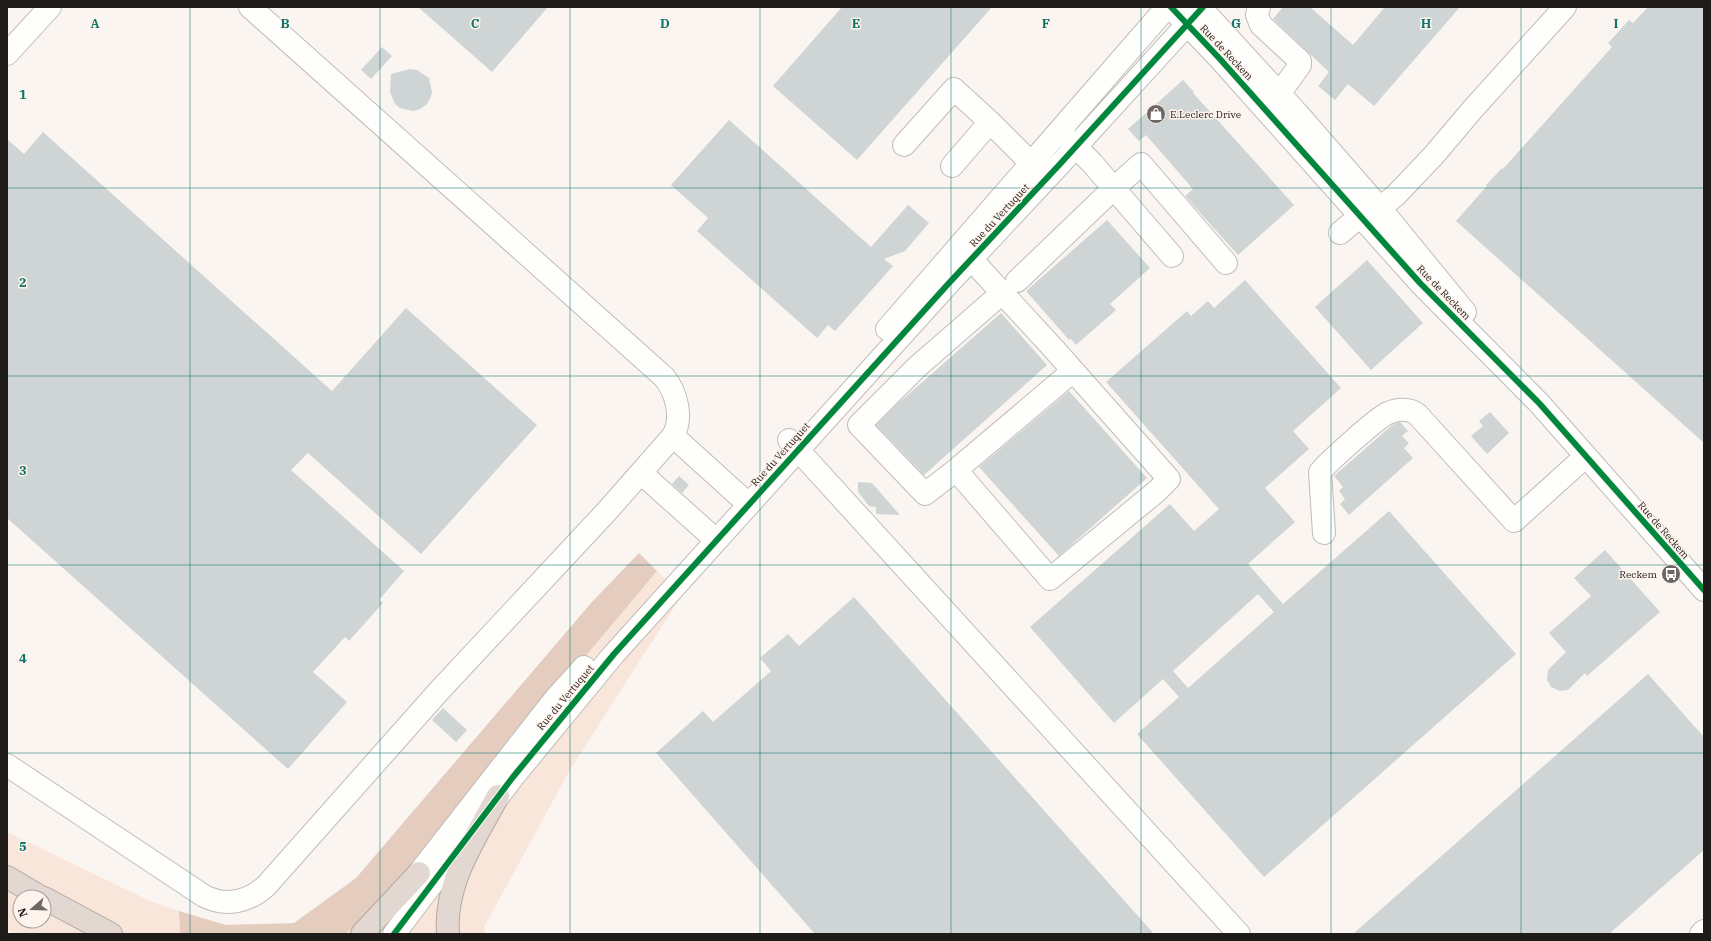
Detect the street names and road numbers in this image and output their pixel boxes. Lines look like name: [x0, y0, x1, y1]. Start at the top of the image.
street label: Rue de Reckem: [1197, 22, 1256, 83]
street label: Rue du Vertuquet: [967, 181, 1032, 250]
street label: Rue de Reckem: [1414, 262, 1474, 323]
street label: Rue du Vertuquet: [748, 419, 813, 489]
street label: Rue de Reckem: [1635, 499, 1692, 562]
street label: Rue du Vertuquet: [534, 661, 597, 733]

